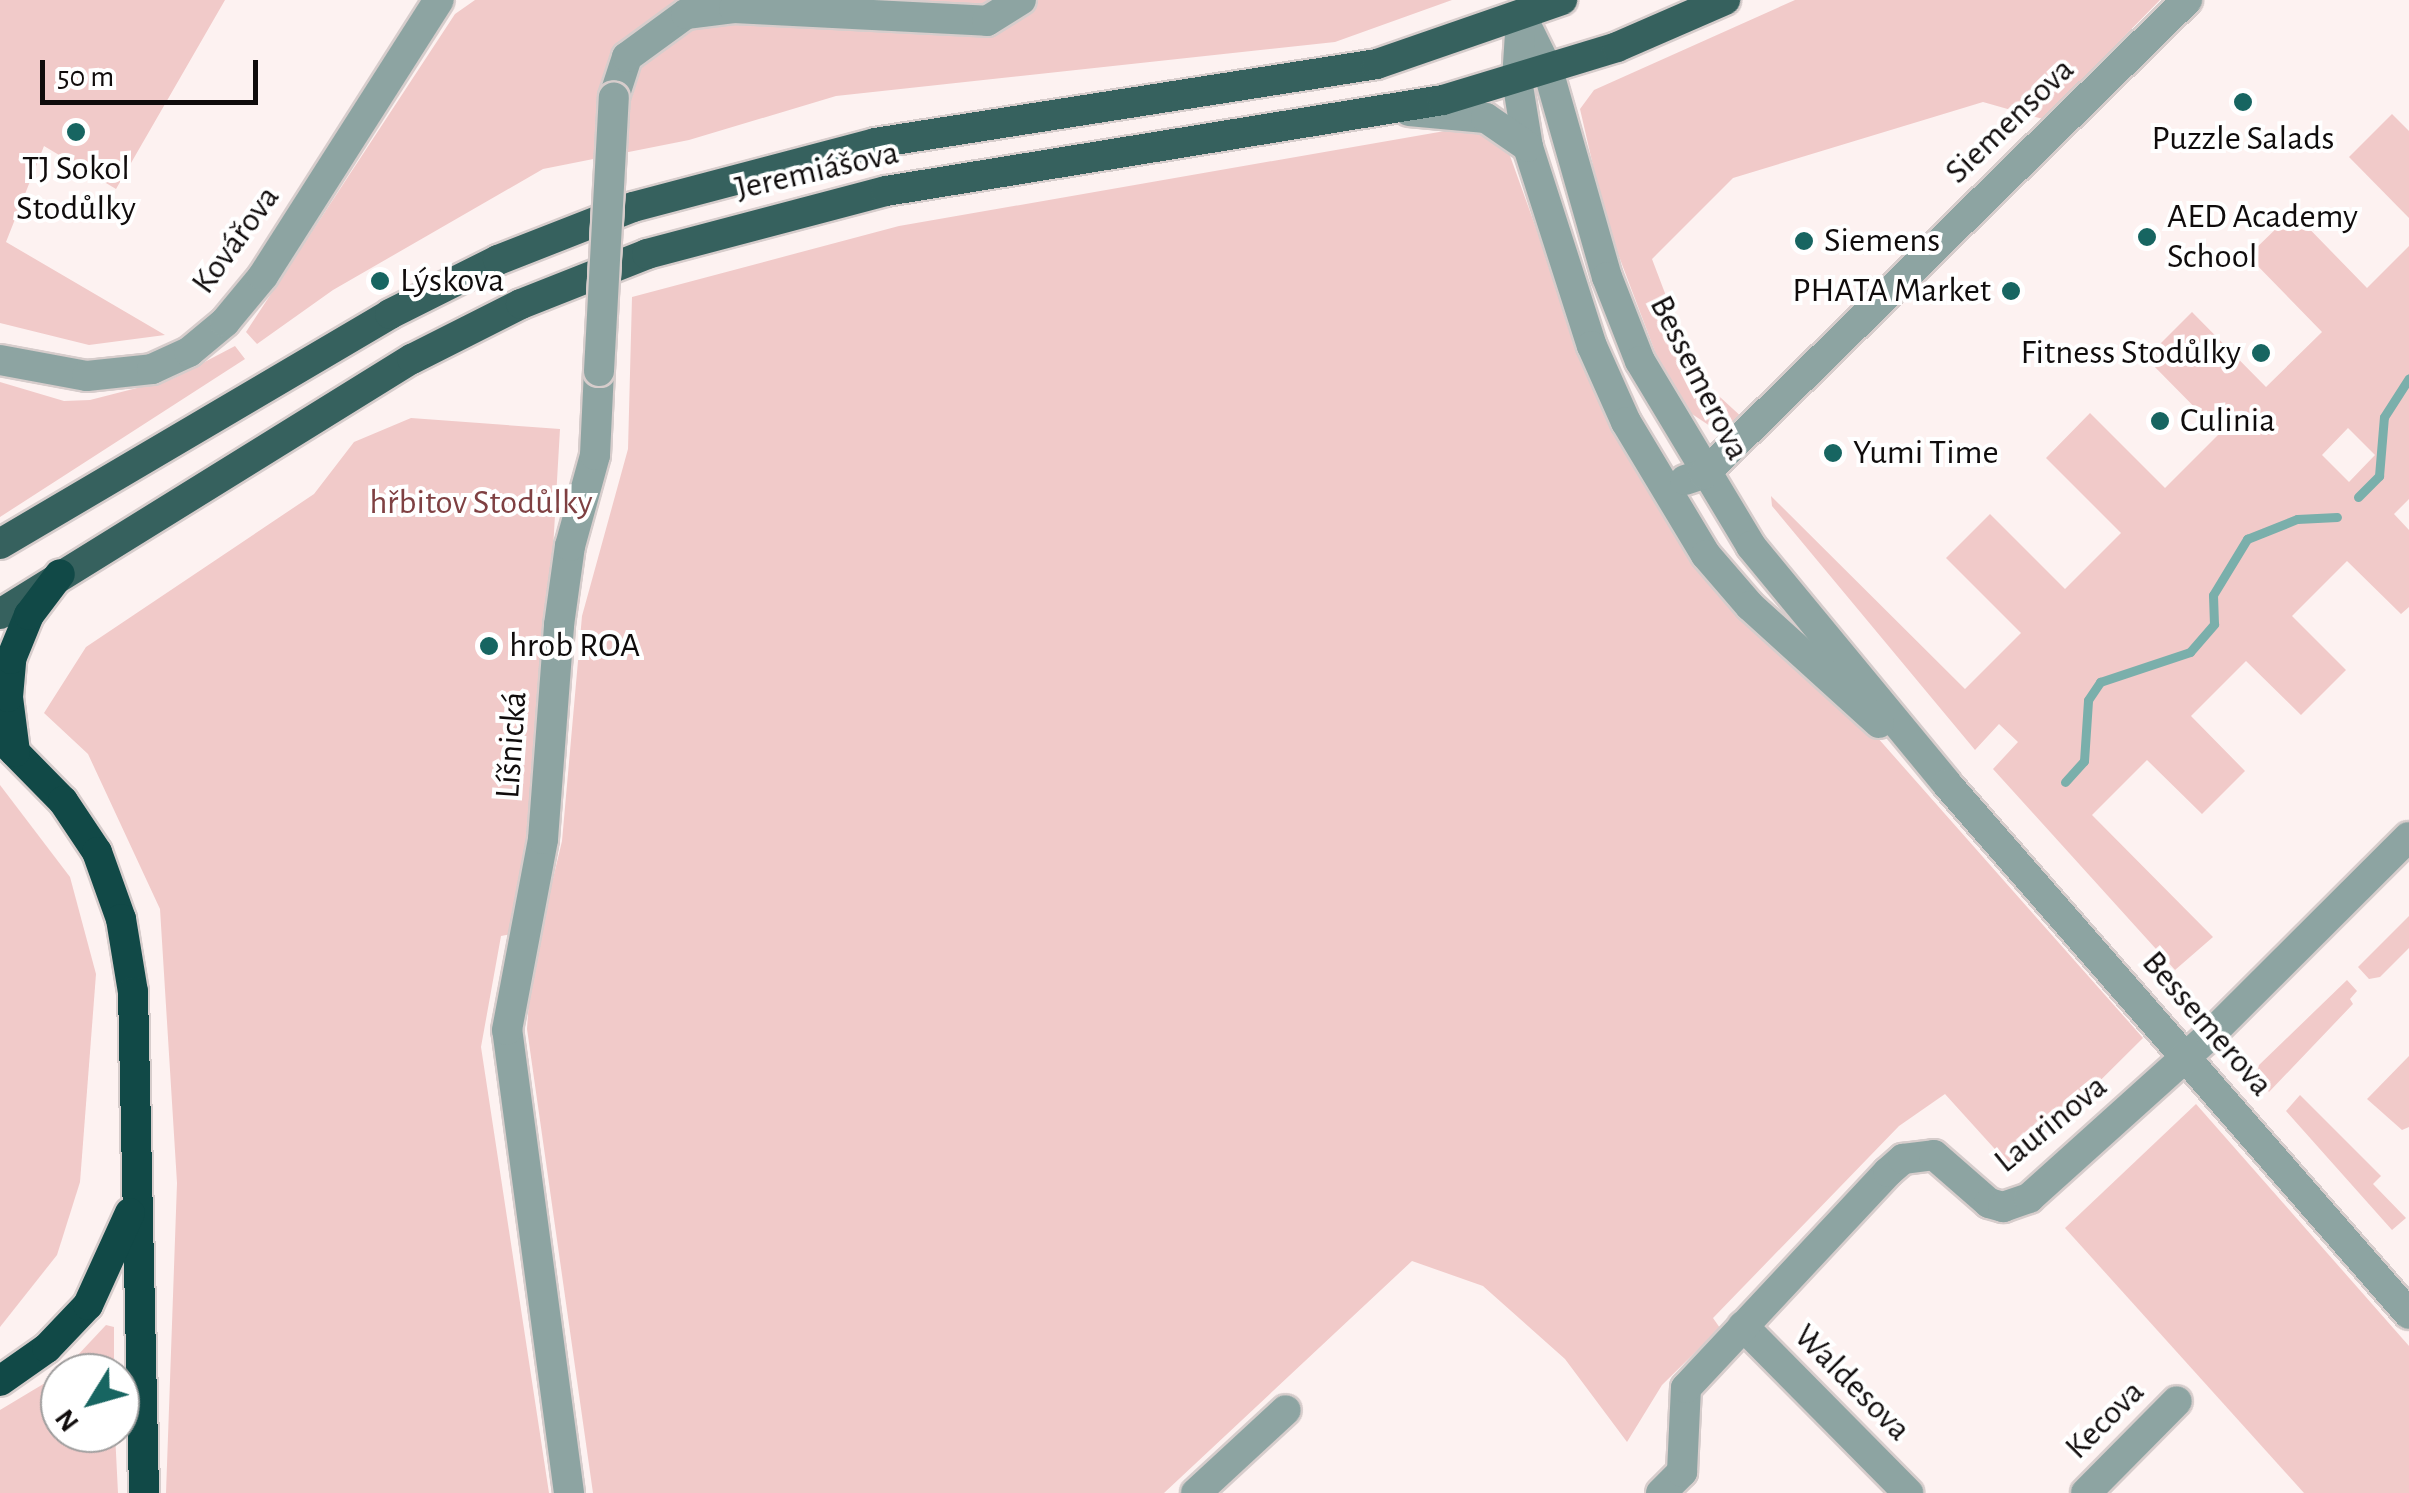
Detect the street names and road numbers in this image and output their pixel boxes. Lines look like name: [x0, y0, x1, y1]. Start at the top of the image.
street label: Siemensova: [1937, 49, 2083, 193]
street label: Jeremiášova: [731, 132, 903, 210]
street label: Kovářova: [183, 178, 289, 302]
street label: Bessemerova: [1640, 289, 1758, 467]
street label: Líšnická: [487, 690, 537, 800]
street label: Bessemerova: [2132, 943, 2282, 1105]
street label: Laurinova: [1986, 1066, 2116, 1182]
street label: Waldesova: [1785, 1316, 1919, 1450]
street label: Kecova: [2057, 1372, 2153, 1468]

